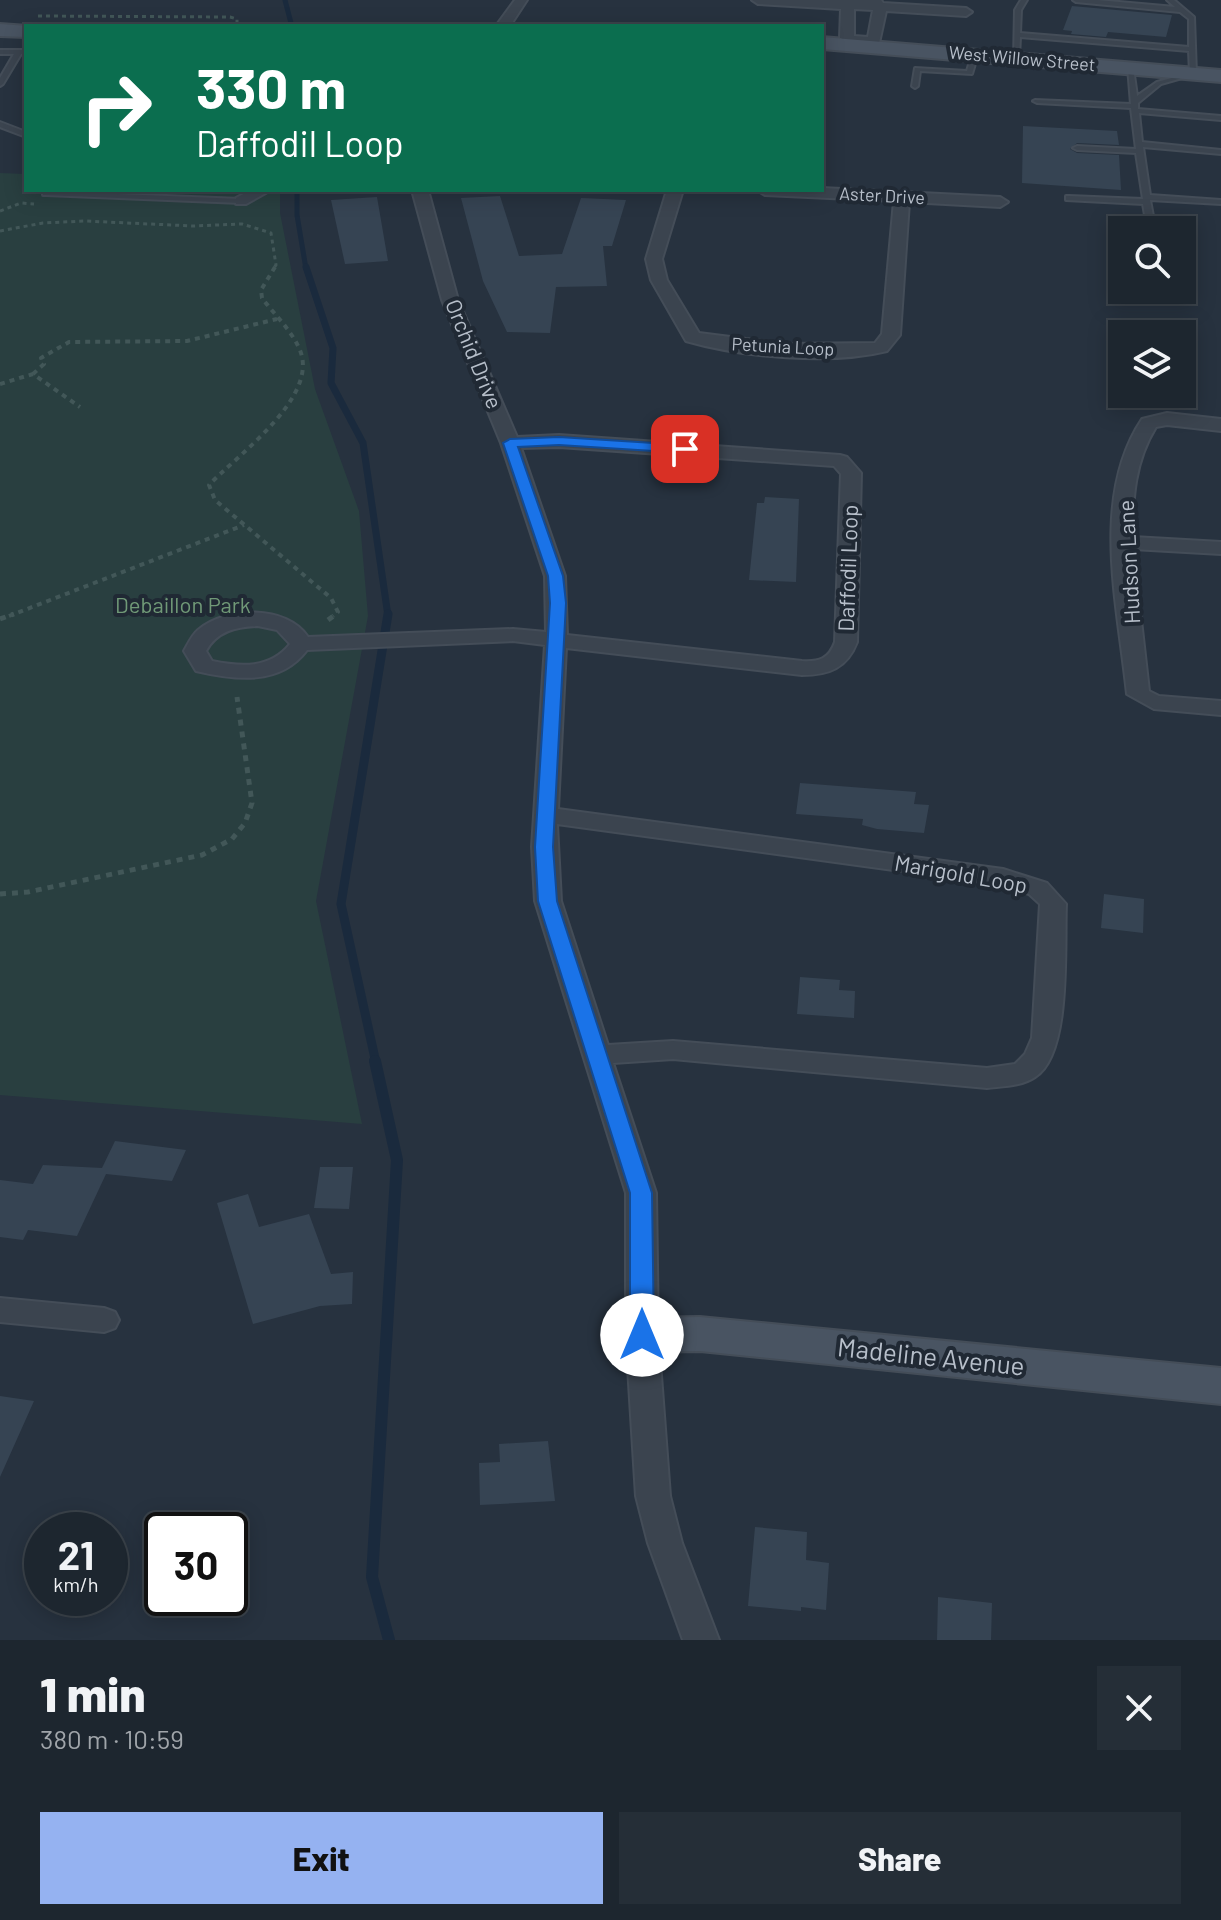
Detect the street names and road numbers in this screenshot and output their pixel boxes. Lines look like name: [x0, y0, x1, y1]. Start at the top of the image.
street label: West Willow Street: [948, 41, 1096, 75]
street label: Aster Drive: [839, 182, 925, 208]
street label: Orchid Drive: [441, 295, 509, 412]
street label: Petunia Loop: [731, 332, 835, 360]
street label: Hudson Lane: [1112, 499, 1144, 625]
street label: Daffodil Loop: [832, 504, 862, 632]
street label: Marigold Loop: [893, 849, 1030, 897]
street label: Madeline Avenue: [836, 1330, 1026, 1381]

